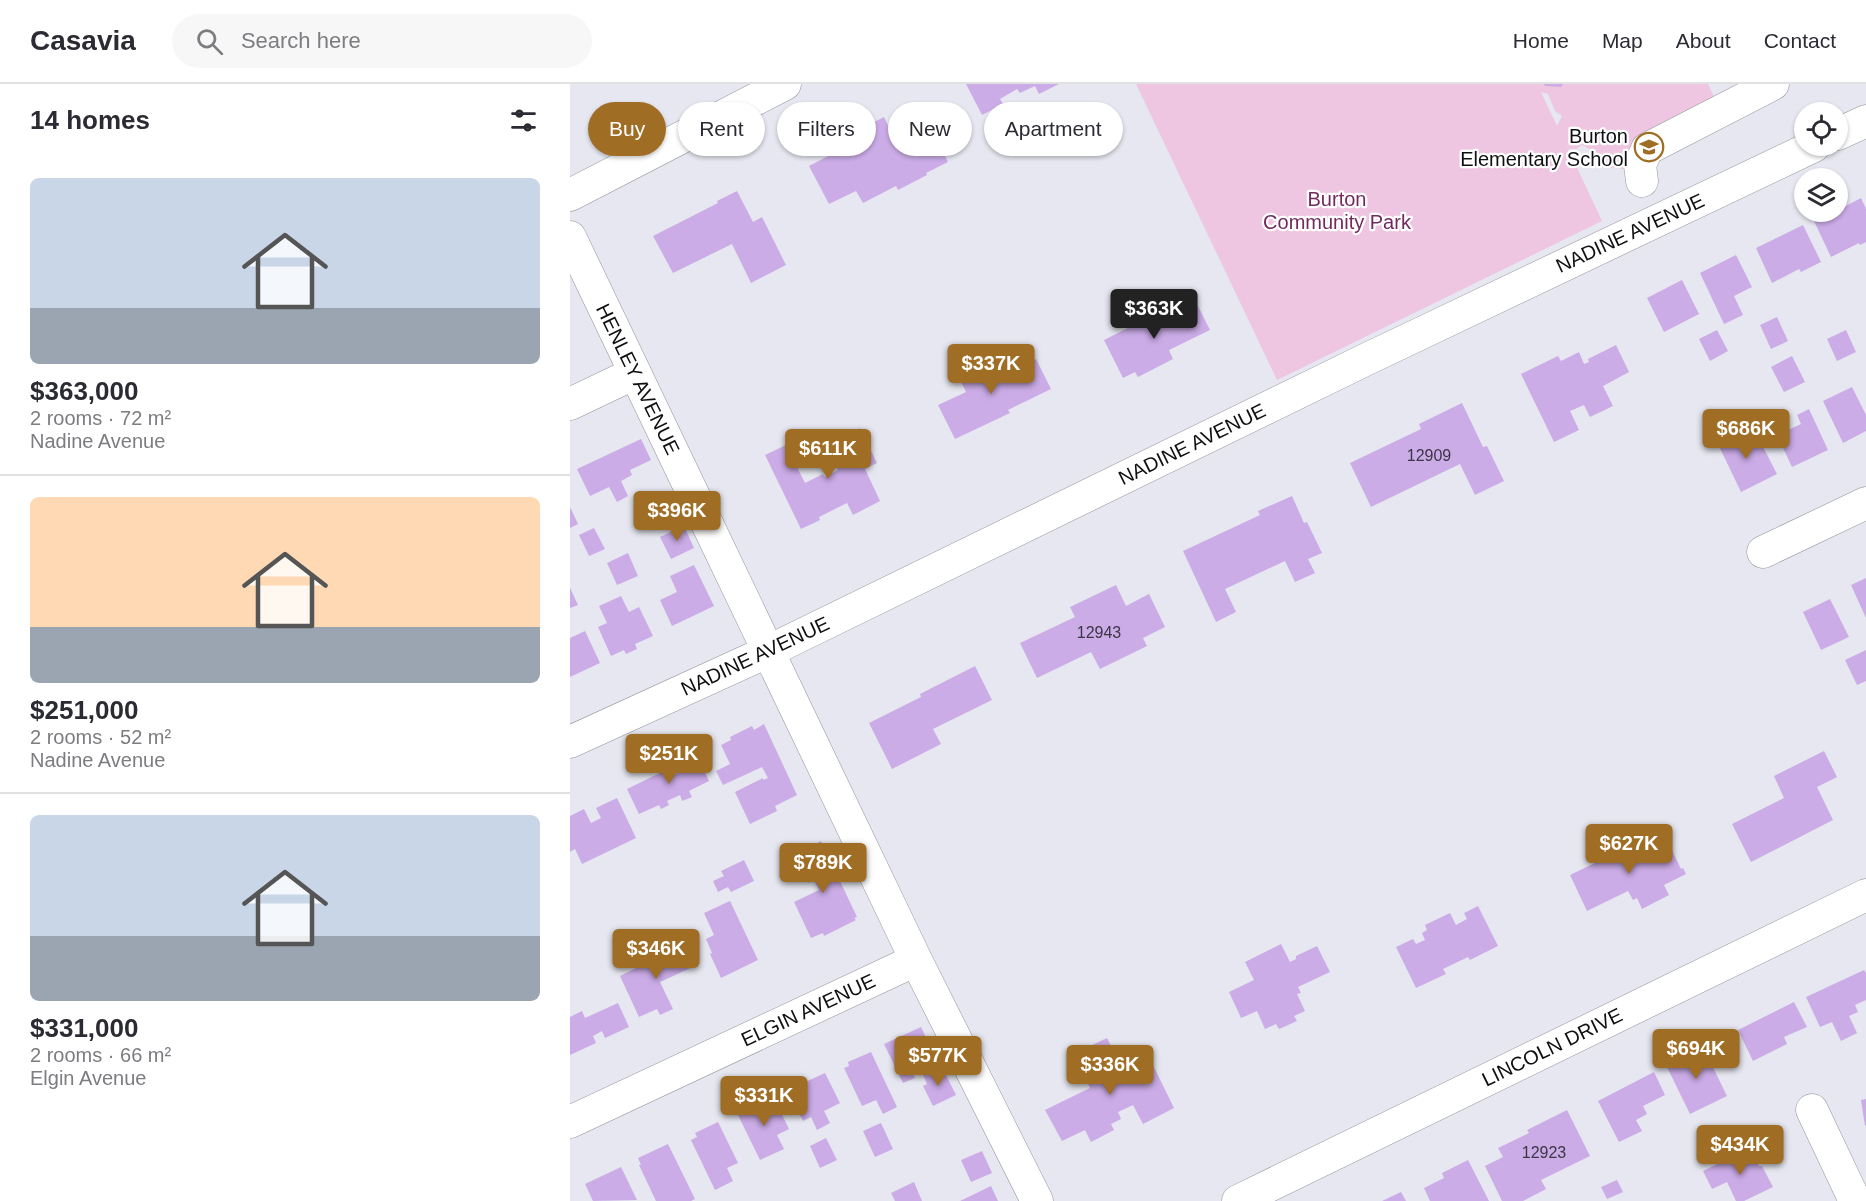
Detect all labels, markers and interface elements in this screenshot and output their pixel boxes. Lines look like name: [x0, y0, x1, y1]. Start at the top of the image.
search box: [172, 14, 592, 68]
text: Casavia: [30, 25, 136, 56]
icon: search: [193, 25, 226, 58]
text: Search here: [241, 28, 361, 53]
text: Home: [1513, 29, 1569, 52]
text: Map: [1602, 29, 1643, 52]
text: About: [1676, 29, 1731, 52]
text: Contact: [1764, 29, 1836, 52]
chip: Buy: [588, 102, 666, 156]
chip: Rent: [678, 102, 765, 156]
chip: Filters: [777, 102, 876, 156]
chip: New: [888, 102, 972, 156]
chip: Apartment: [984, 102, 1123, 156]
map controls: [1794, 102, 1848, 222]
button: locate: [1794, 102, 1848, 156]
icon: filters: [507, 104, 540, 137]
text: 14 homes: [30, 105, 150, 135]
place label: Burton Elementary School: [1460, 125, 1628, 170]
school or university icon: Burton Elementary School: [1633, 131, 1665, 163]
button: layers: [1794, 168, 1848, 222]
park label: Burton Community Park: [1263, 188, 1412, 233]
street label: NADINE AVENUE: [1552, 189, 1708, 277]
icon: home: [231, 217, 339, 325]
pin: $363K: [1112, 289, 1196, 340]
text: $363K: [1125, 297, 1183, 319]
street label: HENLEY AVENUE: [592, 300, 684, 458]
pin: $337K: [949, 344, 1033, 395]
text: $337K: [962, 352, 1020, 374]
text: $363,000: [30, 376, 138, 406]
street label: NADINE AVENUE: [1115, 399, 1269, 489]
text: 2 rooms · 72 m²: [30, 407, 171, 429]
pin: $686K: [1704, 409, 1788, 460]
text: $686K: [1717, 417, 1775, 439]
pin: $611K: [786, 429, 870, 480]
text: Nadine Avenue: [30, 430, 165, 452]
text: $611K: [799, 437, 857, 459]
house number: 12909: [1407, 447, 1451, 464]
pin: $396K: [635, 491, 719, 542]
text: $396K: [648, 499, 706, 521]
icon: home: [231, 536, 339, 644]
street label: NADINE AVENUE: [677, 612, 833, 700]
house number: 12943: [1077, 624, 1121, 641]
text: $251,000: [30, 695, 138, 725]
text: 2 rooms · 52 m²: [30, 726, 171, 748]
pin: $251K: [627, 734, 711, 785]
text: $251K: [640, 742, 698, 764]
text: Nadine Avenue: [30, 749, 165, 771]
pin: $627K: [1587, 824, 1671, 875]
text: $627K: [1600, 832, 1658, 854]
pin: $789K: [781, 843, 865, 894]
text: $789K: [794, 851, 852, 873]
icon: home: [231, 854, 339, 962]
pin: $346K: [614, 929, 698, 980]
text: $346K: [627, 937, 685, 959]
street label: ELGIN AVENUE: [738, 969, 878, 1051]
street label: LINCOLN DRIVE: [1478, 1003, 1626, 1091]
text: $331,000: [30, 1013, 138, 1043]
pin: $694K: [1654, 1029, 1738, 1080]
pin: $577K: [896, 1036, 980, 1087]
text: $694K: [1667, 1037, 1725, 1059]
text: 2 rooms · 66 m²: [30, 1044, 171, 1066]
text: $577K: [909, 1044, 967, 1066]
pin: $336K: [1068, 1045, 1152, 1096]
text: $336K: [1081, 1053, 1139, 1075]
text: Elgin Avenue: [30, 1067, 146, 1089]
pin: $331K: [722, 1076, 806, 1127]
text: $331K: [735, 1084, 793, 1106]
pin: $434K: [1698, 1125, 1782, 1176]
text: $434K: [1711, 1133, 1769, 1155]
house number: 12923: [1522, 1144, 1566, 1161]

